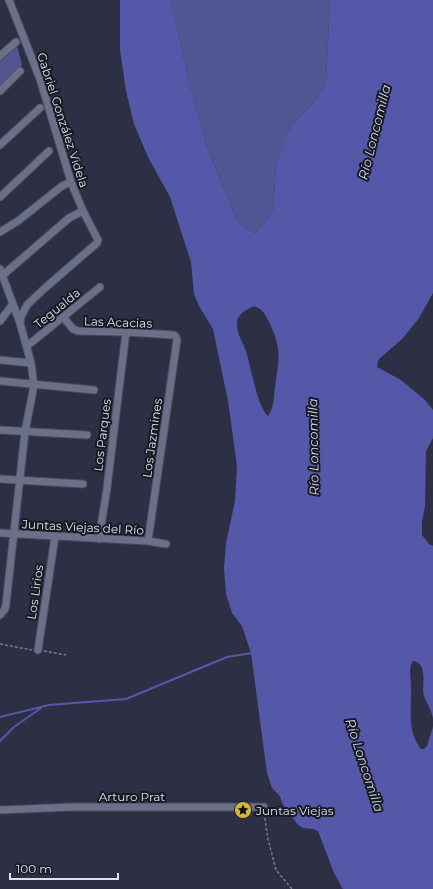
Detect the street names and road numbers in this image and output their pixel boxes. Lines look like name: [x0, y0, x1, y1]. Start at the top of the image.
street label: Gabriel González Videla: [34, 51, 92, 189]
street label: Tegualda: [31, 285, 83, 331]
street label: Las Acacias: [84, 313, 153, 331]
street label: Los Jazmines: [139, 397, 165, 479]
street label: Los Parques: [90, 398, 114, 472]
street label: Juntas Viejas del Río: [21, 516, 144, 538]
street label: Los Lirios: [24, 564, 46, 620]
street label: Arturo Prat: [99, 789, 165, 804]

